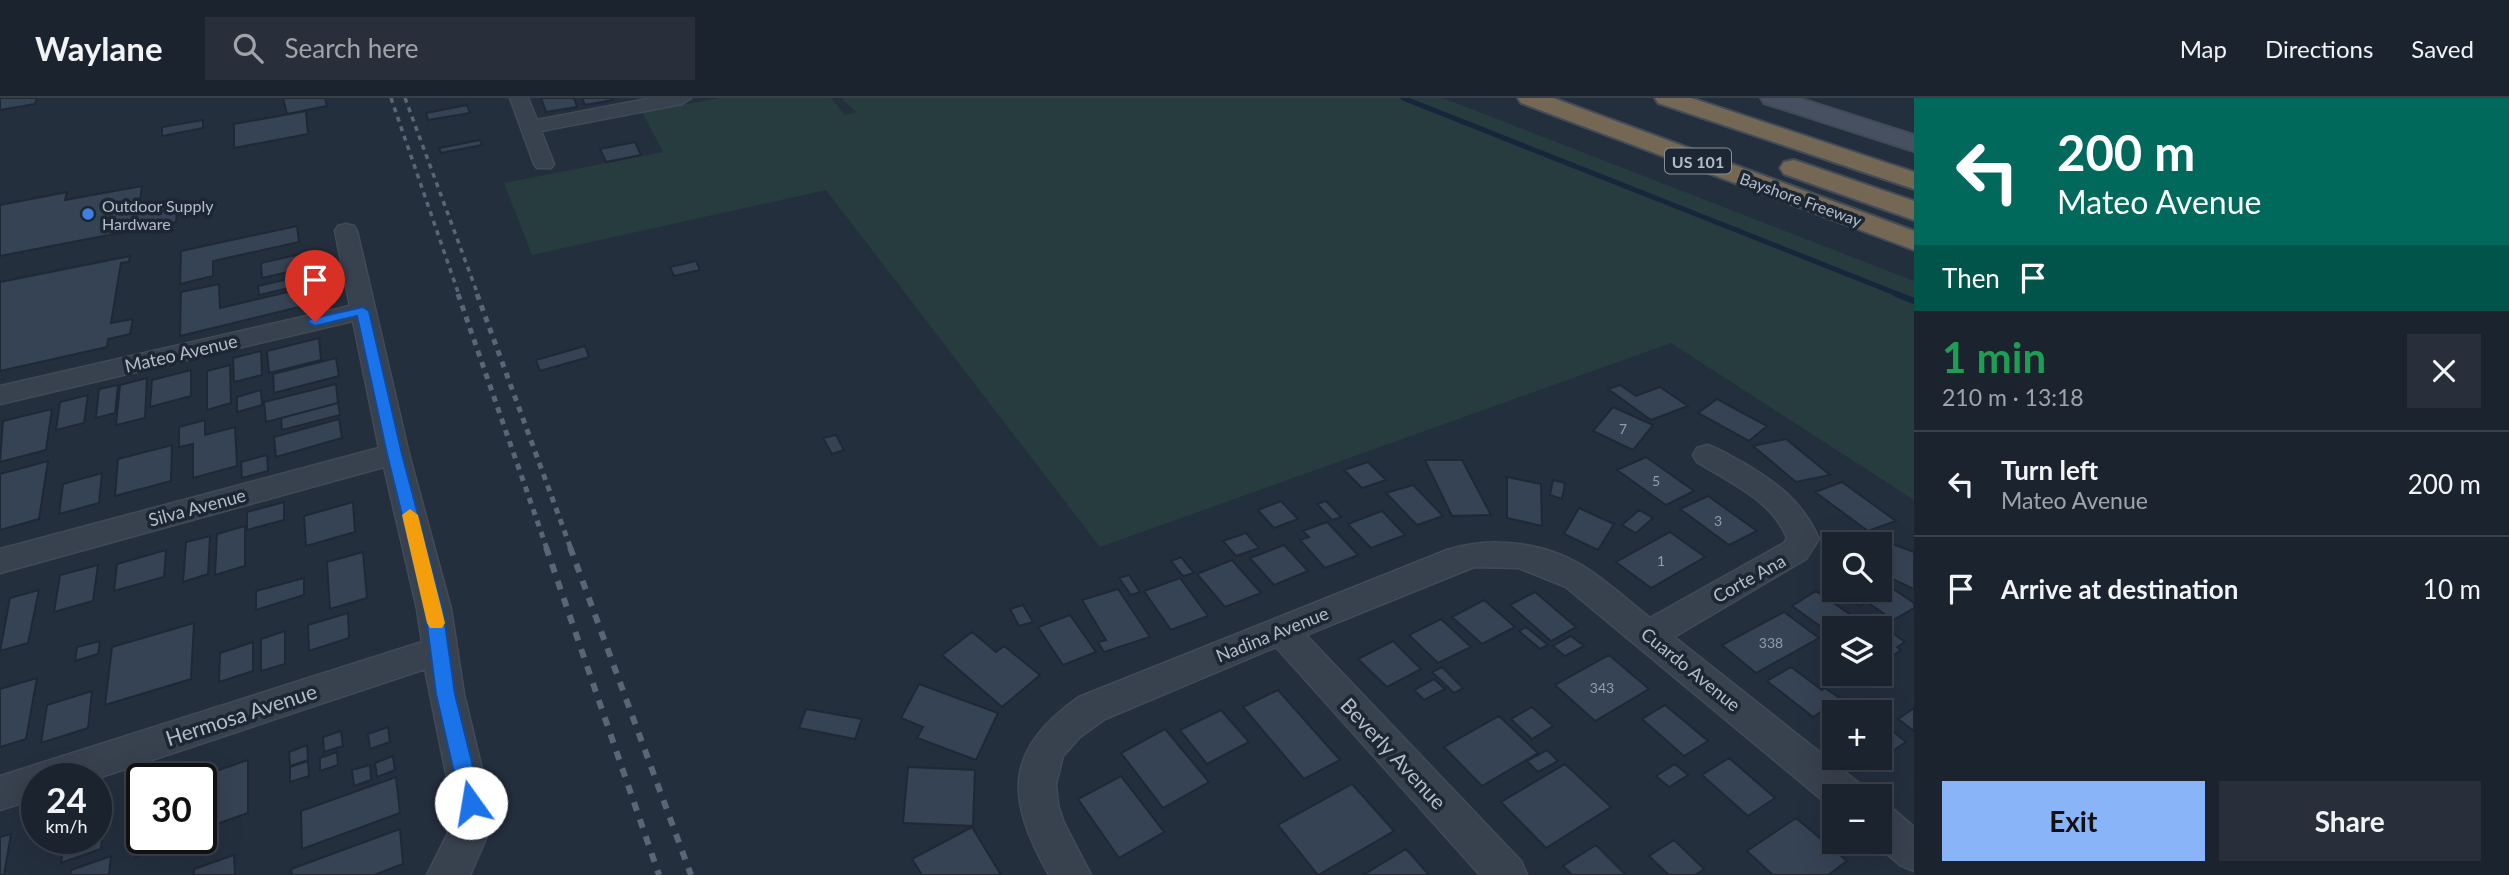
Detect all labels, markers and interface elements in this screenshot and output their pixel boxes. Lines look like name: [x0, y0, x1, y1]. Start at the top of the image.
search box: [205, 17, 695, 80]
text: Waylane: [35, 28, 163, 68]
icon: search: [229, 29, 267, 67]
text: Search here: [285, 32, 419, 64]
text: Map: [2180, 34, 2227, 63]
text: Directions: [2265, 34, 2373, 63]
text: Saved: [2411, 34, 2474, 63]
text: 200 m: [2057, 123, 2195, 181]
icon: left: [1942, 126, 2033, 217]
road number: US 101: [1665, 148, 1731, 174]
street label: Bayshore Freeway: [1738, 168, 1865, 230]
text: Mateo Avenue: [2057, 182, 2261, 221]
place label: Outdoor Supply Hardware: [102, 196, 214, 233]
marker: Outdoor Supply Hardware: [80, 206, 96, 222]
pin: [285, 250, 345, 322]
icon: arrive: [2014, 259, 2052, 297]
icon: arrive: [296, 261, 334, 299]
text: Then: [1942, 262, 2000, 294]
street label: Mateo Avenue: [122, 329, 240, 377]
text: 1 min: [1942, 332, 2046, 382]
button: close: [2407, 334, 2481, 408]
text: 210 m · 13:18: [1942, 383, 2084, 411]
house number: 7: [1619, 420, 1627, 437]
text: Turn left: [2001, 454, 2098, 486]
icon: left: [1942, 465, 1980, 503]
text: 200 m: [2408, 468, 2481, 500]
house number: 5: [1652, 472, 1660, 489]
street label: Silva Avenue: [146, 483, 248, 531]
text: Mateo Avenue: [2001, 486, 2148, 514]
house number: 3: [1714, 512, 1722, 529]
map controls: [1822, 532, 1892, 854]
button: search: [1822, 532, 1892, 602]
street label: Corte Ana: [1709, 549, 1789, 607]
house number: 1: [1657, 552, 1665, 569]
icon: arrive: [1942, 570, 1980, 608]
text: Arrive at destination: [2001, 573, 2238, 605]
text: 10 m: [2423, 573, 2481, 605]
street label: Nadina Avenue: [1213, 601, 1331, 667]
button: layers: [1822, 616, 1892, 686]
street label: Cuardo Avenue: [1637, 622, 1745, 716]
house number: 338: [1759, 634, 1783, 651]
street label: Hermosa Avenue: [162, 678, 320, 750]
house number: 343: [1590, 679, 1614, 696]
street label: Beverly Avenue: [1336, 692, 1452, 814]
button: +: [1822, 700, 1892, 770]
speed limit sign: 30: [126, 763, 217, 854]
position arrow: [434, 766, 508, 840]
text: 24: [46, 778, 87, 820]
button: Exit: [1942, 781, 2205, 861]
button: Share: [2219, 781, 2481, 861]
button: −: [1822, 784, 1892, 854]
text: km/h: [45, 815, 88, 837]

